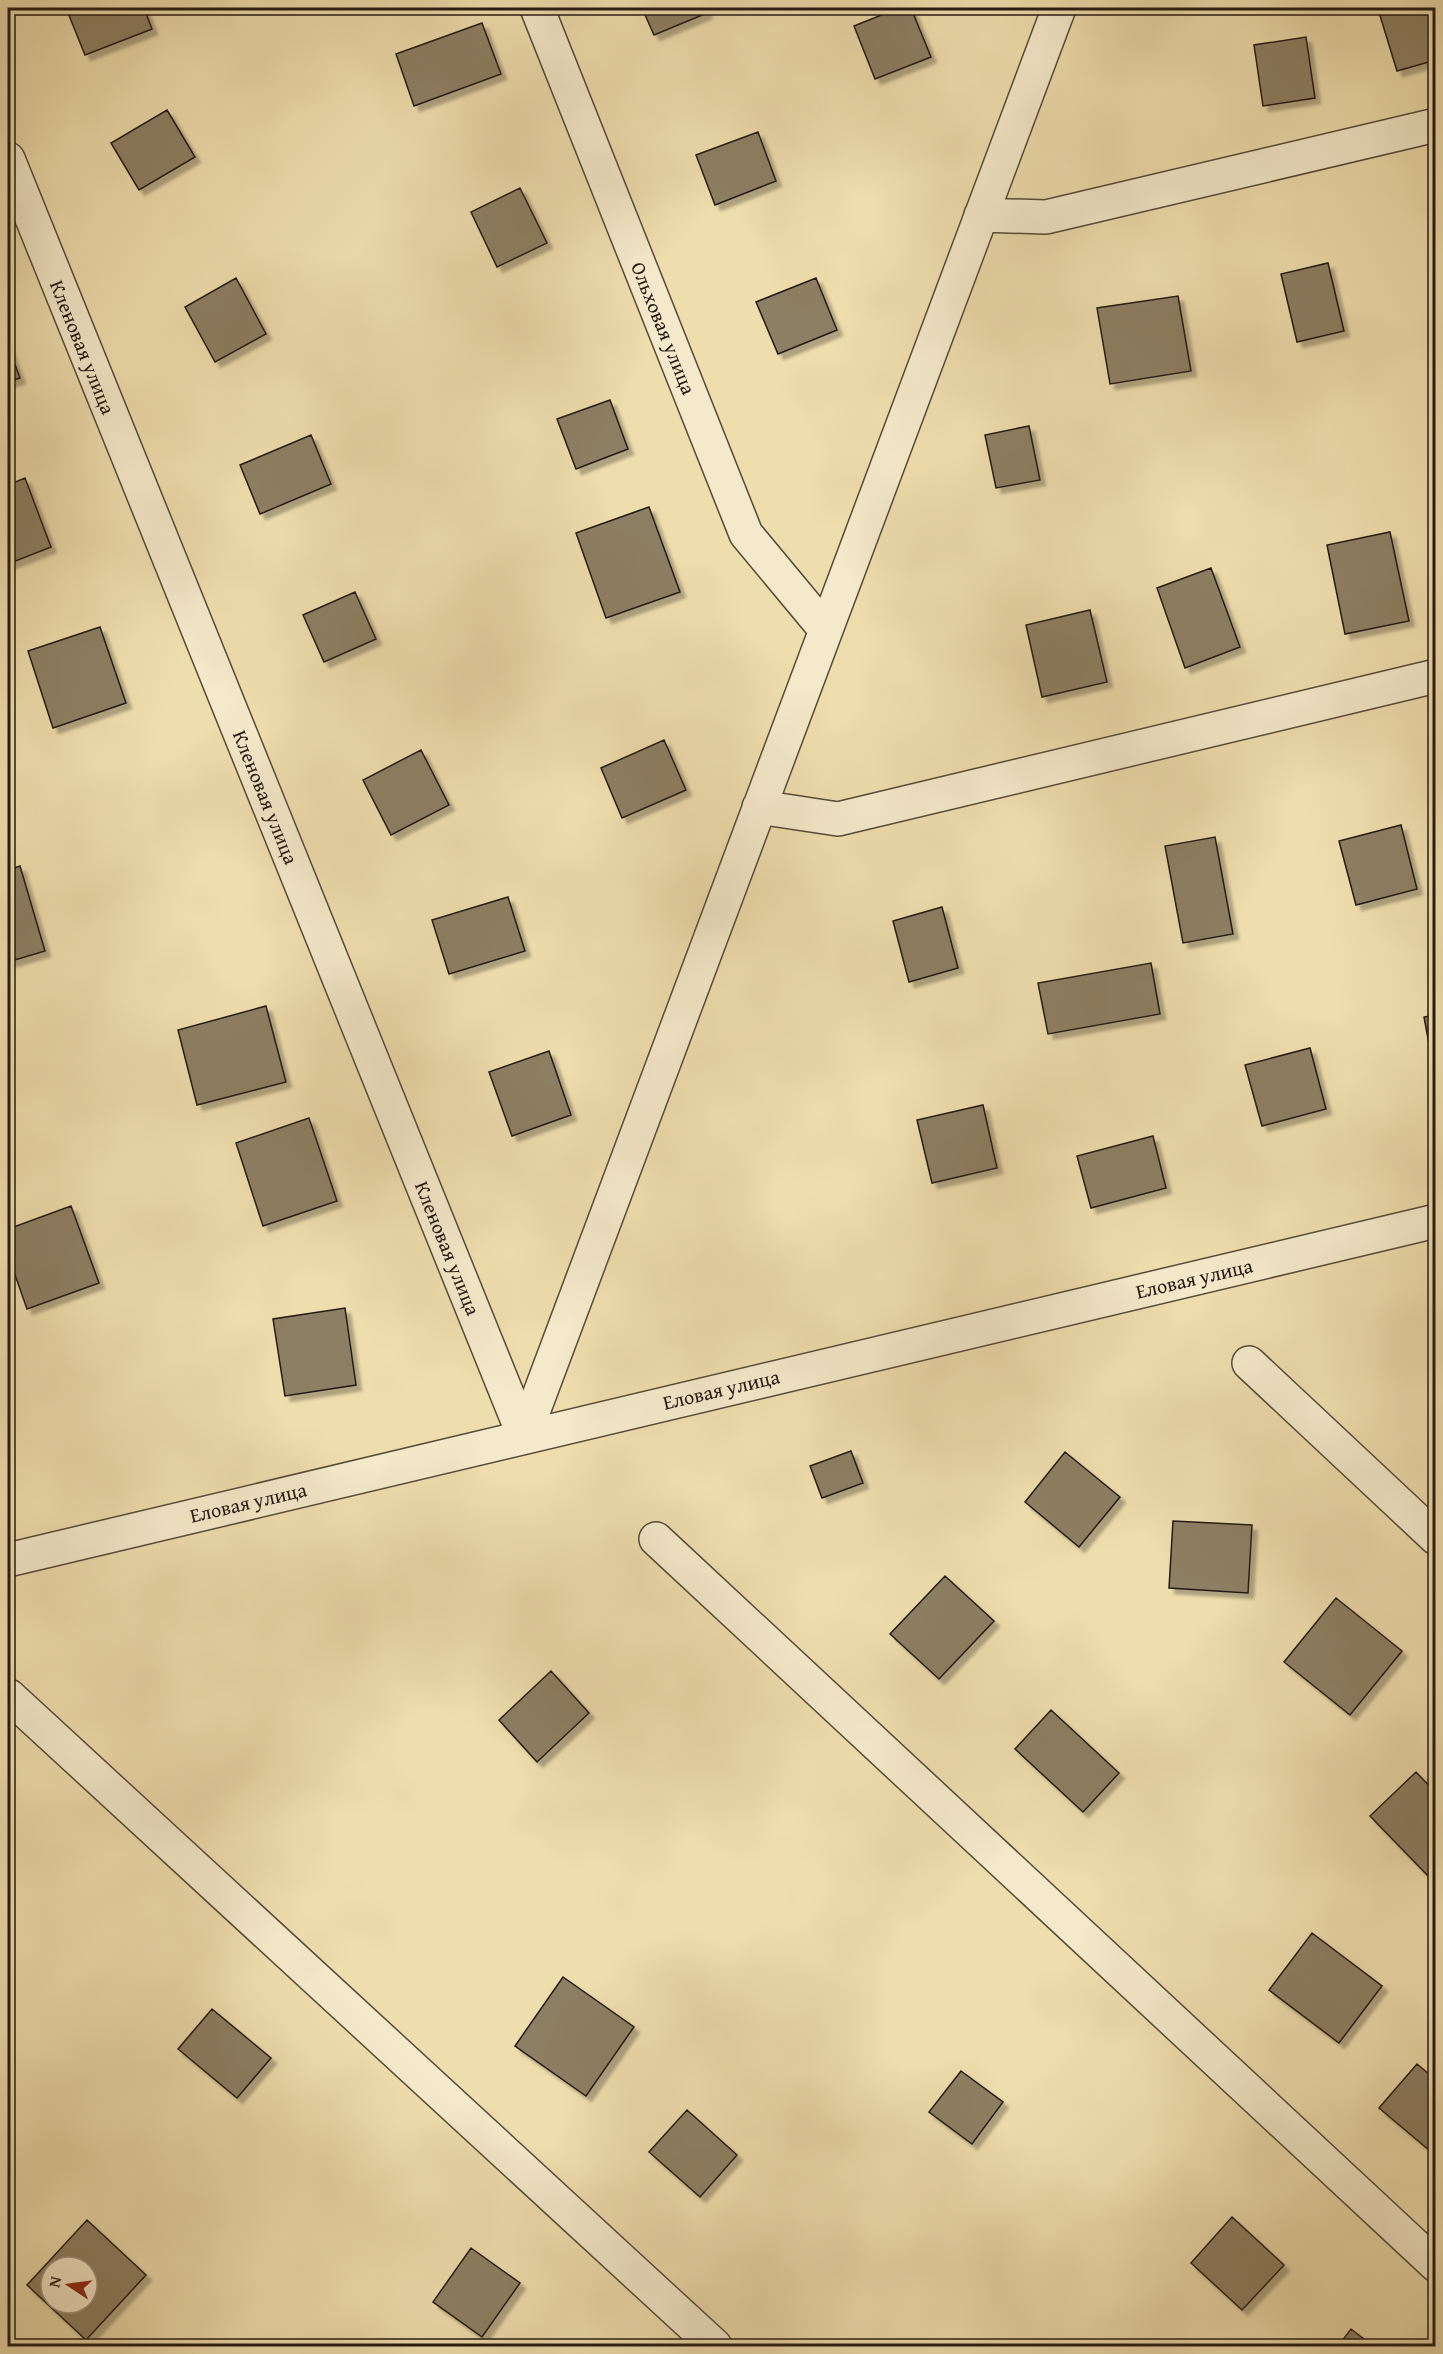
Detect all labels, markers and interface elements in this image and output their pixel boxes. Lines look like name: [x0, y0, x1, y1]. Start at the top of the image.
street label: Ольховая улица: [624, 257, 704, 399]
street label: Кленовая улица: [43, 276, 123, 419]
street label: Кленовая улица: [226, 726, 306, 869]
street label: Кленовая улица: [408, 1177, 488, 1320]
street label: Еловая улица: [1133, 1250, 1256, 1306]
street label: Еловая улица: [660, 1361, 783, 1417]
street label: Еловая улица: [187, 1474, 310, 1530]
north arrow: [39, 2255, 99, 2315]
text: N: [41, 2273, 67, 2290]

